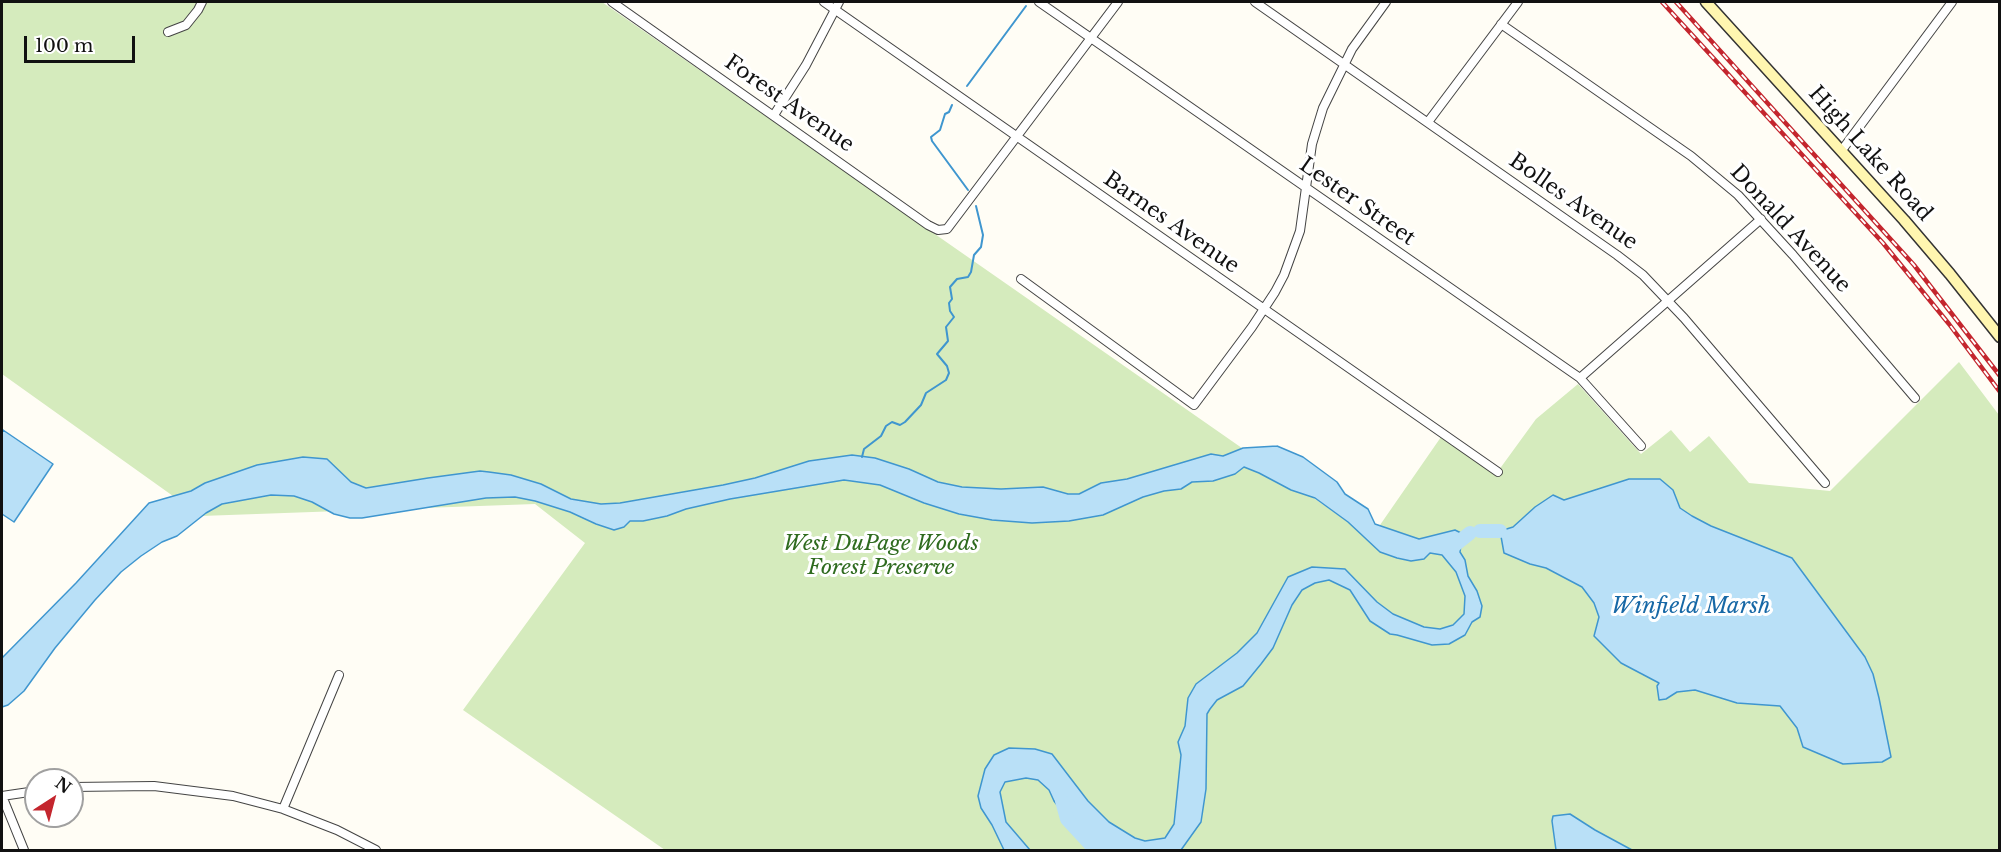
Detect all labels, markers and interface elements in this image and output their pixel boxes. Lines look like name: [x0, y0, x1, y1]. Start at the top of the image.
scale bar: [27, 24, 138, 62]
text: 100 m: [35, 35, 93, 57]
street label: Forest Avenue: [719, 50, 859, 158]
street label: High Lake Road: [1803, 81, 1937, 227]
street label: Bolles Avenue: [1504, 148, 1642, 256]
street label: Lester Street: [1294, 153, 1420, 251]
street label: Donald Avenue: [1724, 160, 1856, 298]
street label: Barnes Avenue: [1098, 167, 1244, 279]
park label: West DuPage Woods Forest Preserve: [783, 531, 979, 581]
water label: Winfield Marsh: [1611, 594, 1771, 620]
north arrow: [24, 768, 84, 828]
text: N: [51, 773, 75, 798]

